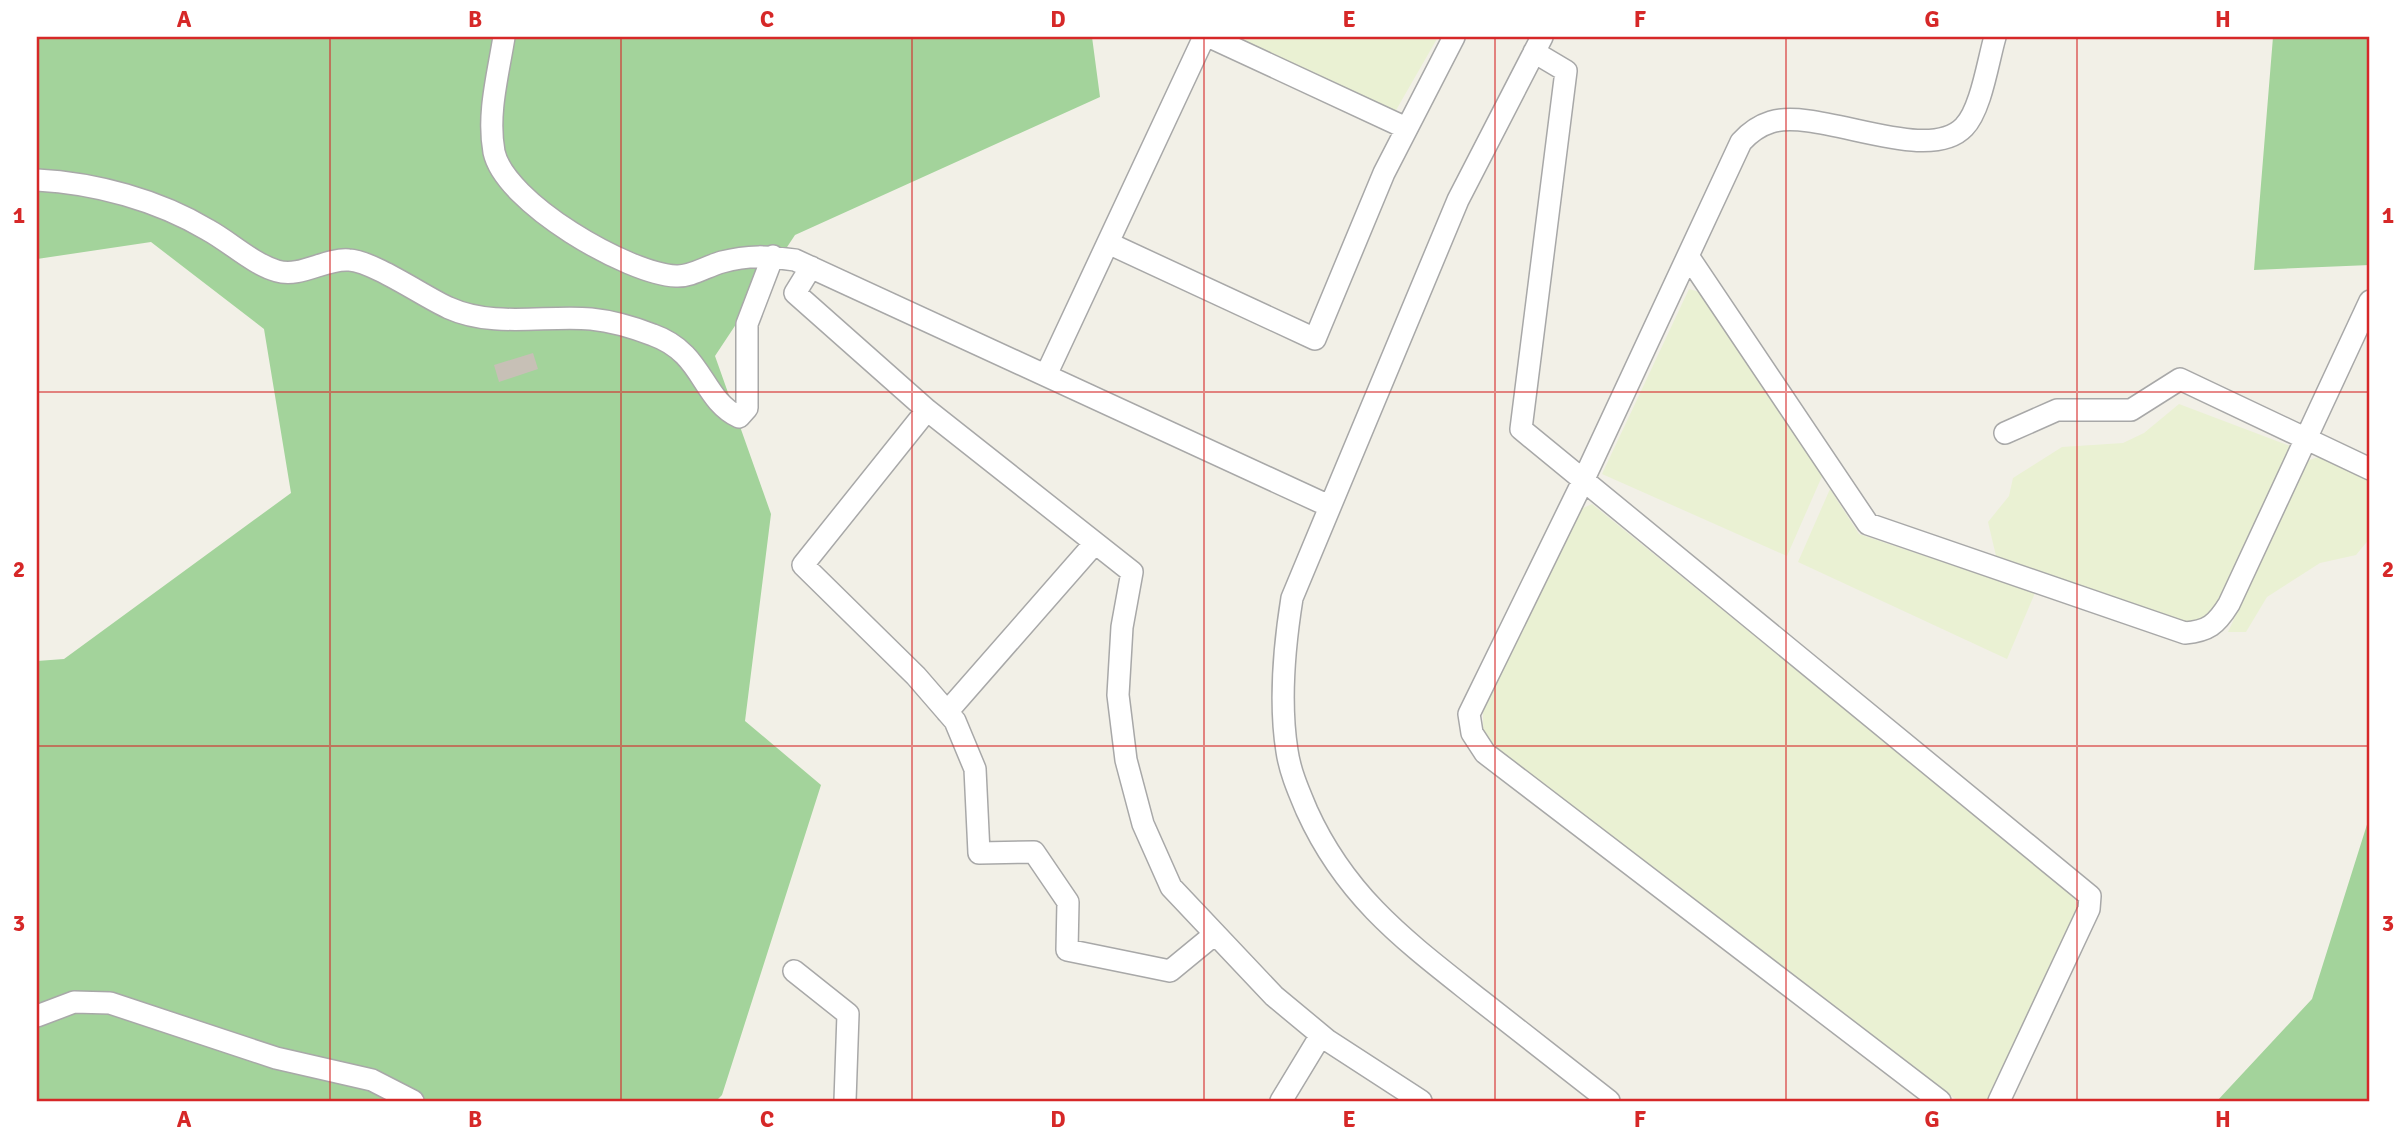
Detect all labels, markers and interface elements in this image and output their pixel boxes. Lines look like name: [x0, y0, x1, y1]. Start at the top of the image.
text: A: [177, 5, 192, 34]
text: B: [468, 5, 482, 34]
text: C: [760, 5, 774, 34]
text: D: [1050, 5, 1066, 34]
text: E: [1342, 5, 1356, 34]
text: F: [1634, 5, 1646, 34]
text: G: [1924, 5, 1940, 34]
text: H: [2215, 5, 2231, 34]
text: 1: [13, 201, 25, 230]
text: 1: [2382, 201, 2394, 230]
text: 2: [13, 555, 25, 584]
text: 2: [2382, 555, 2394, 584]
text: 3: [13, 909, 25, 938]
text: 3: [2382, 909, 2394, 938]
text: A: [177, 1105, 192, 1134]
text: B: [468, 1105, 482, 1134]
text: C: [760, 1105, 774, 1134]
text: D: [1050, 1105, 1066, 1134]
text: E: [1342, 1105, 1356, 1134]
text: F: [1634, 1105, 1646, 1134]
text: G: [1924, 1105, 1940, 1134]
text: H: [2215, 1105, 2231, 1134]

